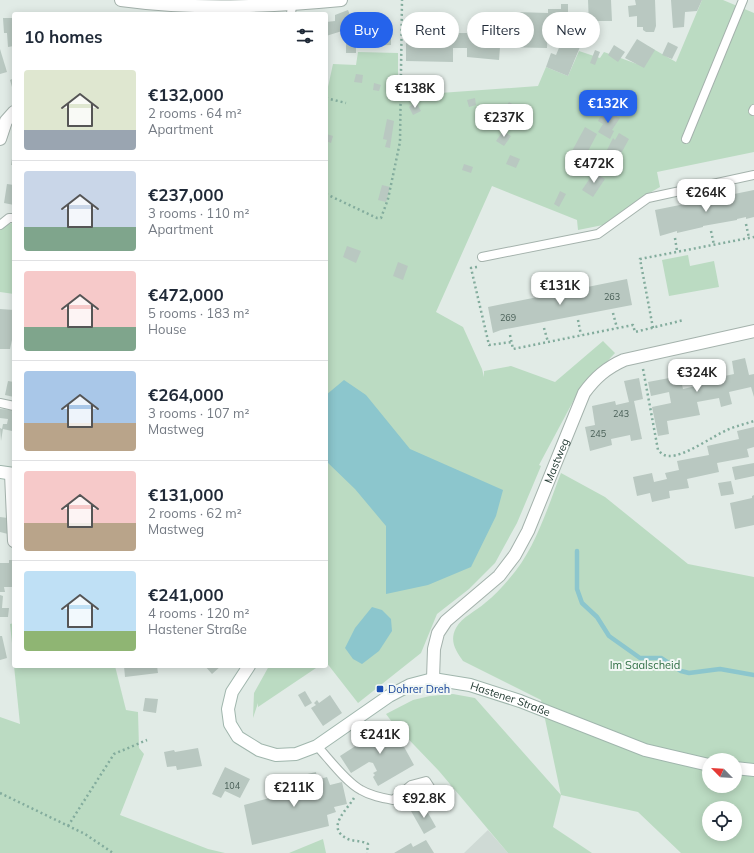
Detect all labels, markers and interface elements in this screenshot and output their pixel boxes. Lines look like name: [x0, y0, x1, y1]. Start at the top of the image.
chip: Buy: [340, 12, 393, 48]
chip: Rent: [401, 12, 459, 48]
chip: Filters: [467, 12, 534, 48]
chip: New: [542, 12, 600, 48]
icon: filters: [294, 25, 316, 47]
text: 10 homes: [24, 26, 103, 47]
pin: €138K: [387, 75, 443, 109]
text: €138K: [395, 80, 435, 96]
text: €132,000: [148, 84, 224, 105]
icon: home: [56, 86, 104, 134]
pin: €132K: [580, 90, 636, 124]
text: €132K: [588, 95, 628, 111]
pin: €237K: [476, 104, 532, 138]
text: 2 rooms · 64 m²: [148, 105, 242, 121]
text: €237K: [484, 109, 524, 125]
text: Apartment: [148, 121, 213, 137]
pin: €472K: [566, 150, 622, 184]
text: €472K: [574, 155, 614, 171]
pin: €264K: [678, 179, 734, 213]
text: €237,000: [148, 184, 224, 205]
text: €264K: [686, 184, 726, 200]
icon: home: [56, 187, 104, 235]
text: 3 rooms · 110 m²: [148, 205, 249, 221]
text: Apartment: [148, 221, 213, 237]
pin: €131K: [532, 272, 588, 306]
text: €131K: [540, 277, 580, 293]
text: €472,000: [148, 284, 224, 305]
icon: home: [56, 287, 104, 335]
house number: 263: [604, 291, 620, 302]
text: 5 rooms · 183 m²: [148, 305, 249, 321]
house number: 269: [500, 312, 516, 323]
text: House: [148, 321, 186, 337]
pin: €324K: [669, 359, 725, 393]
text: €324K: [677, 364, 717, 380]
text: €264,000: [148, 384, 224, 405]
icon: home: [56, 387, 104, 435]
text: 3 rooms · 107 m²: [148, 405, 249, 421]
house number: 243: [613, 408, 629, 419]
text: Mastweg: [148, 421, 204, 437]
house number: 245: [590, 428, 607, 439]
street label: Mastweg: [541, 436, 572, 485]
text: €131,000: [148, 484, 224, 505]
icon: home: [56, 487, 104, 535]
text: 2 rooms · 62 m²: [148, 505, 242, 521]
text: Mastweg: [148, 521, 204, 537]
text: €241,000: [148, 584, 224, 605]
icon: home: [56, 587, 104, 635]
text: 4 rooms · 120 m²: [148, 605, 249, 621]
text: Hastener Straße: [148, 621, 247, 637]
park label: Im Saalscheid: [610, 658, 680, 672]
street label: Hastener Straße: [468, 679, 552, 719]
place label: Dohrer Dreh: [388, 682, 450, 696]
marker: Dohrer Dreh: [375, 684, 385, 694]
pin: €241K: [352, 721, 408, 755]
text: €241K: [360, 726, 400, 742]
north arrow: [702, 753, 742, 793]
map controls: [702, 753, 742, 841]
pin: €211K: [266, 774, 322, 808]
text: €211K: [274, 779, 314, 795]
house number: 104: [224, 780, 241, 791]
pin: €92.8K: [391, 785, 457, 819]
text: €92.8K: [402, 790, 446, 806]
button: locate: [702, 801, 742, 841]

